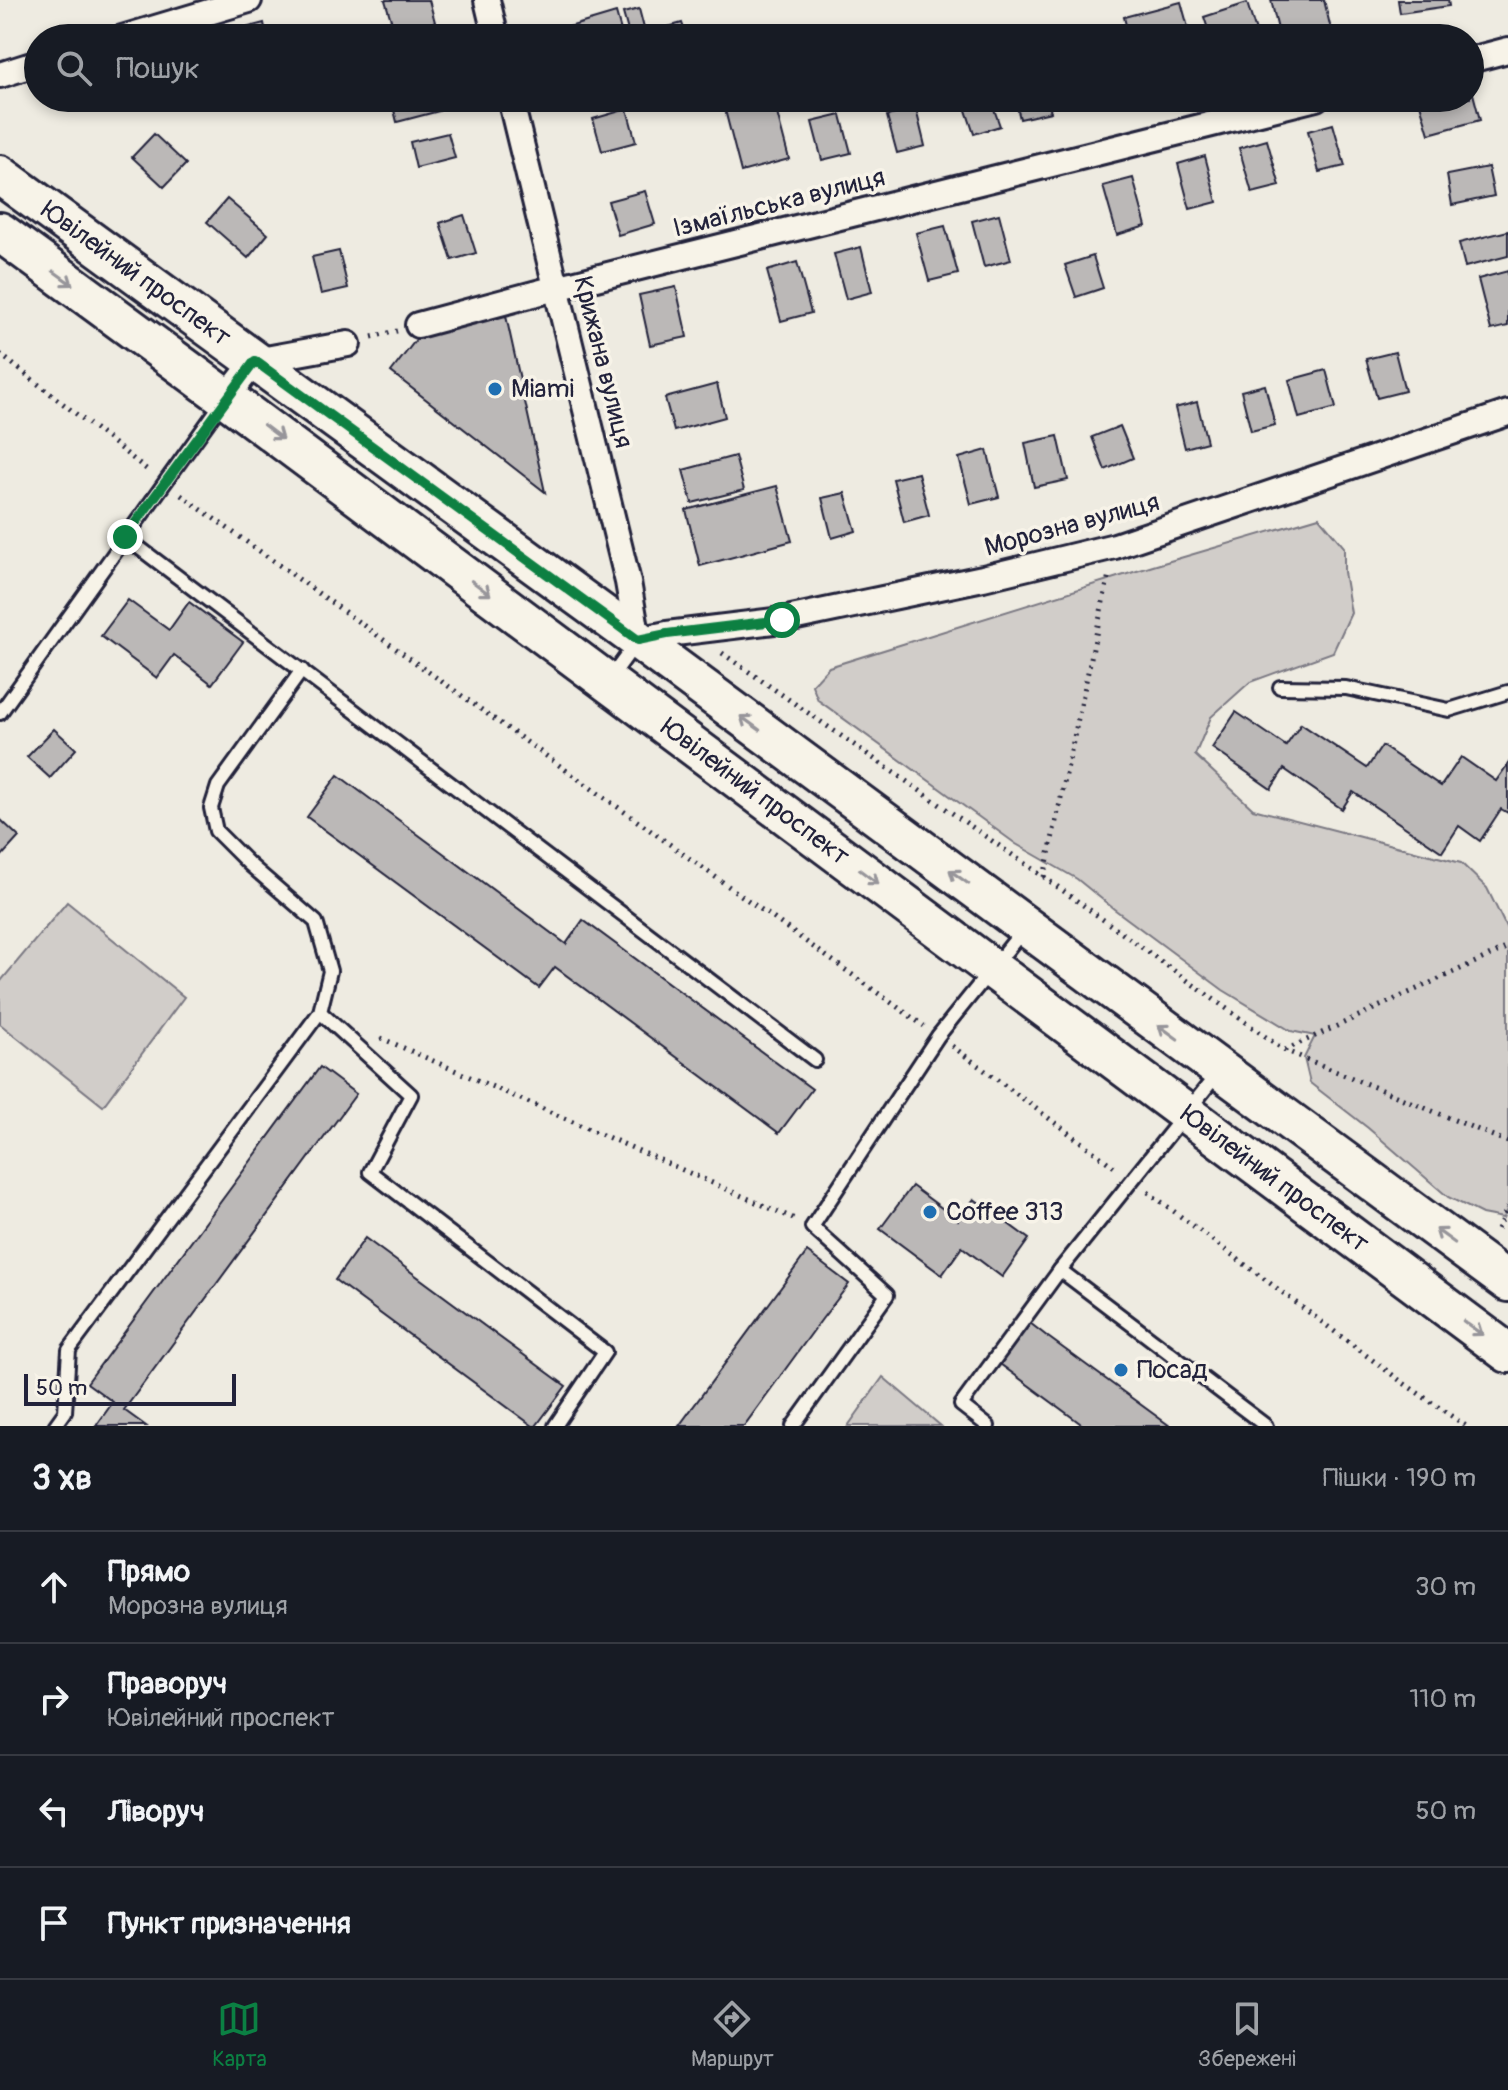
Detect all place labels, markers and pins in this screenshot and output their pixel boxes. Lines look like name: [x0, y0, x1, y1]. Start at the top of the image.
place label: Miami: [511, 373, 574, 405]
marker: Miami: [486, 380, 504, 398]
place label: Coffee 313: [946, 1196, 1063, 1228]
marker: Coffee 313: [921, 1203, 939, 1221]
place label: Посад: [1137, 1354, 1208, 1386]
marker: Посад: [1112, 1361, 1130, 1379]

